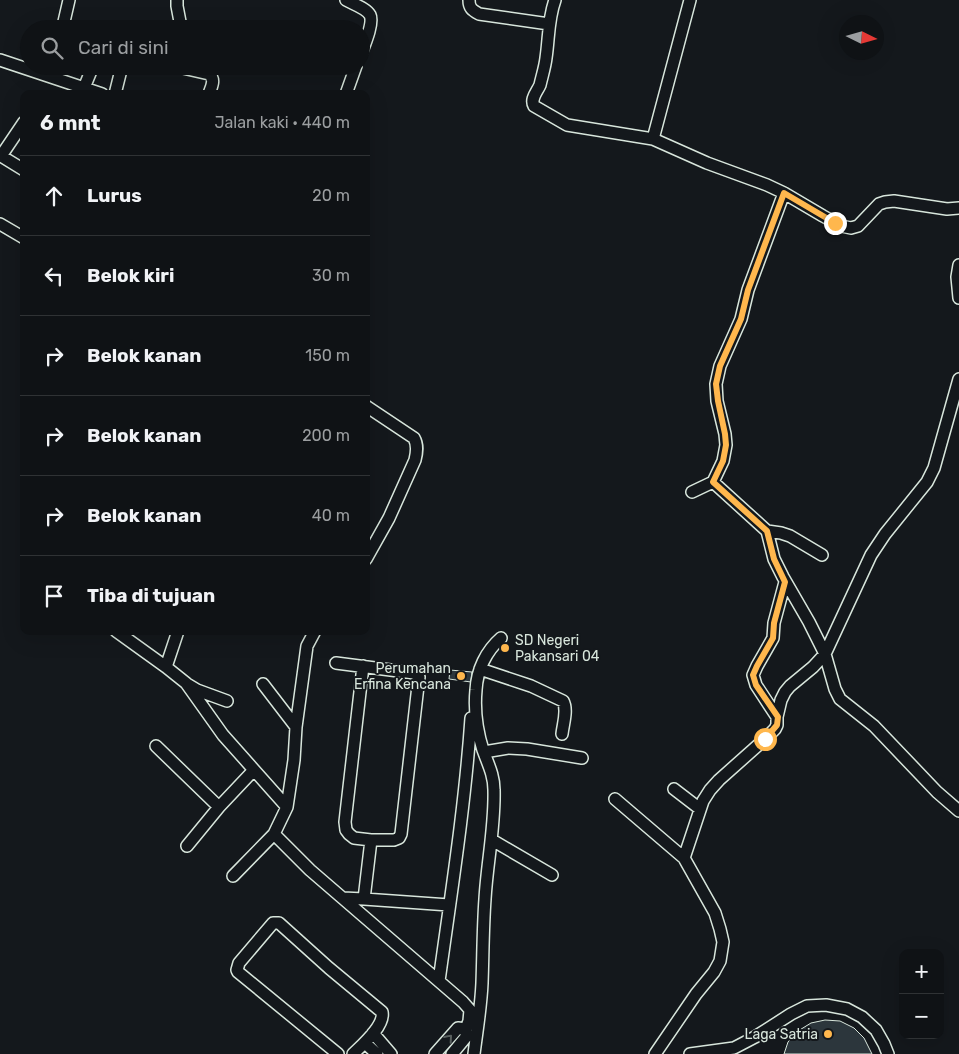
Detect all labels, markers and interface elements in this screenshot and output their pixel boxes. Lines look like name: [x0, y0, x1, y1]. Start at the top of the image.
north arrow: [839, 15, 884, 60]
search box: [20, 20, 370, 75]
icon: search: [38, 34, 66, 62]
text: Cari di sini: [78, 36, 169, 59]
text: 6 mnt: [40, 110, 101, 135]
text: Jalan kaki · 440 m: [214, 113, 350, 132]
icon: ahead: [40, 182, 68, 210]
text: Lurus: [87, 184, 142, 207]
text: 20 m: [312, 186, 350, 205]
route end: [824, 212, 847, 235]
icon: left: [40, 262, 68, 290]
text: Belok kiri: [87, 264, 174, 287]
text: 30 m: [312, 266, 350, 285]
icon: right: [40, 342, 68, 370]
text: Belok kanan: [87, 344, 202, 367]
text: 150 m: [305, 346, 350, 365]
icon: right: [40, 422, 68, 450]
text: Belok kanan: [87, 424, 202, 447]
text: 200 m: [302, 426, 350, 445]
icon: right: [40, 502, 68, 530]
text: Belok kanan: [87, 504, 202, 527]
text: 40 m: [312, 506, 350, 525]
icon: arrive: [40, 582, 68, 610]
text: Tiba di tujuan: [87, 584, 215, 607]
place label: SD Negeri Pakansari 04: [515, 632, 600, 665]
marker: SD Negeri Pakansari 04: [499, 642, 511, 654]
place label: Perumahan Erfina Kencana: [354, 660, 451, 693]
marker: Perumahan Erfina Kencana: [455, 670, 467, 682]
route start: [754, 728, 777, 751]
map controls: [899, 949, 944, 1039]
button: +: [899, 949, 944, 994]
button: −: [899, 994, 944, 1039]
place label: Laga Satria: [745, 1026, 818, 1043]
marker: Laga Satria: [822, 1028, 834, 1040]
one-way arrow: [443, 1035, 452, 1044]

